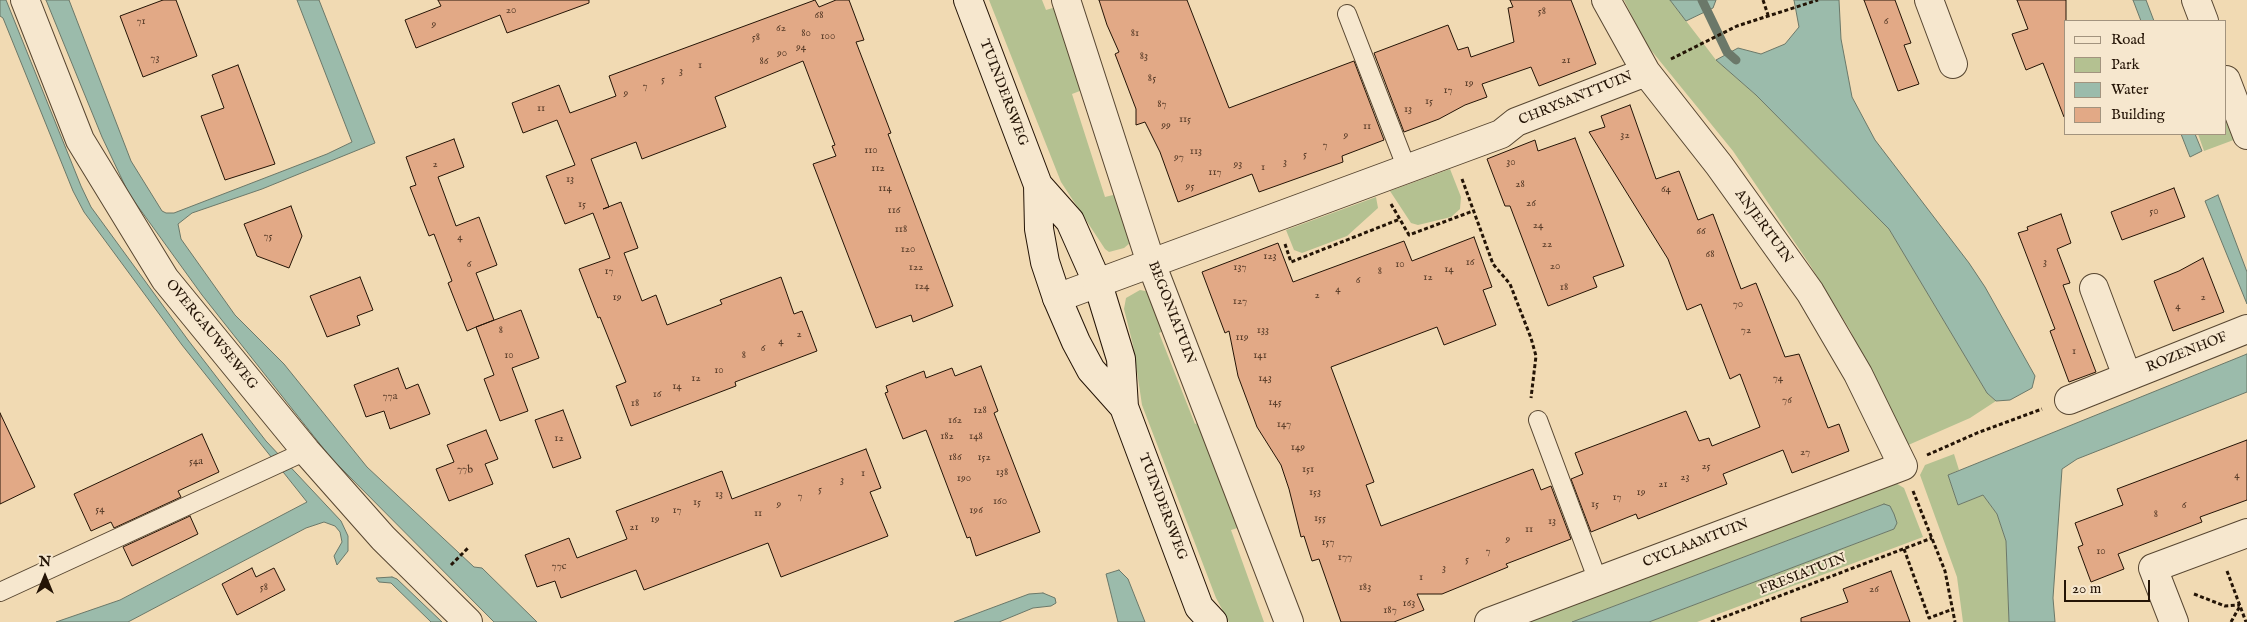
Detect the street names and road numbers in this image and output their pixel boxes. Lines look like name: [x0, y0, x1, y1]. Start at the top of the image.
street label: TUINDERSWEG: [975, 37, 1031, 149]
street label: CHRYSANTTUIN: [1517, 68, 1635, 130]
street label: ANJERTUIN: [1730, 187, 1796, 267]
street label: BEGONIATUIN: [1144, 259, 1198, 367]
street label: OVERGAUWSEWEG: [161, 277, 261, 393]
street label: ROZENHOF: [2144, 329, 2230, 377]
street label: TUINDERSWEG: [1134, 451, 1190, 563]
street label: CYCLAAMTUIN: [1641, 516, 1751, 572]
street label: FRESIATUIN: [1757, 551, 1849, 599]

